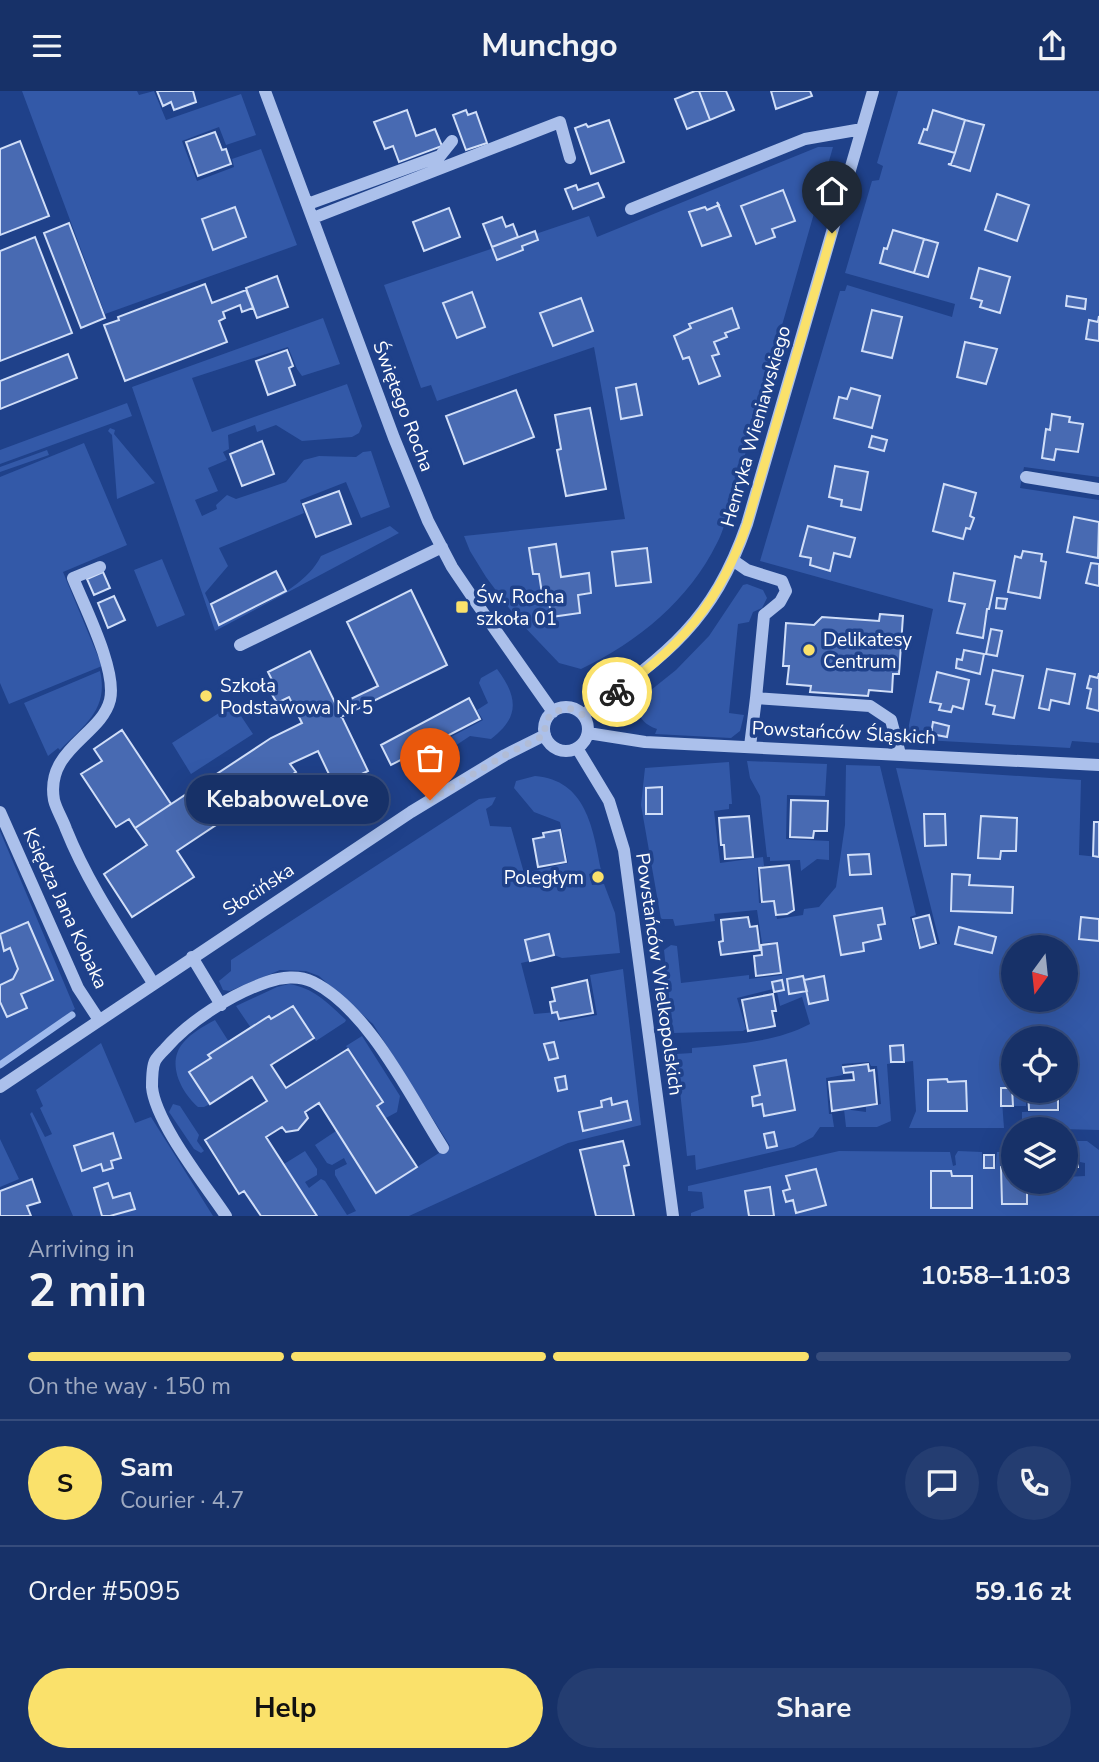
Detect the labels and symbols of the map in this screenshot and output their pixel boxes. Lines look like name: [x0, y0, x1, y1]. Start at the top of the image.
pin: [802, 161, 862, 233]
street label: Henryka Wieniawskiego: [715, 323, 797, 530]
street label: Świętego Rocha: [366, 337, 440, 475]
place label: Św. Rocha szkoła 01: [476, 584, 565, 632]
marker: Św. Rocha szkoła 01: [454, 599, 470, 615]
place label: Delikatesy Centrum: [823, 627, 912, 675]
marker: Delikatesy Centrum: [801, 642, 817, 658]
courier: [582, 657, 652, 727]
place label: Szkoła Podstawowa Nr 5: [220, 673, 373, 721]
marker: Szkoła Podstawowa Nr 5: [198, 688, 214, 704]
street label: Powstańców Śląskich: [751, 715, 937, 751]
pin: [400, 728, 460, 800]
callout: KebaboweLove: [185, 775, 388, 825]
street label: Księdza Jana Kobaka: [16, 824, 114, 993]
street label: Powstańców Wielkopolskich: [629, 851, 689, 1097]
street label: Słocińska: [218, 857, 299, 923]
place label: Poległym: [504, 865, 584, 891]
marker: Poległym: [590, 869, 606, 885]
north arrow: [1001, 935, 1078, 1011]

